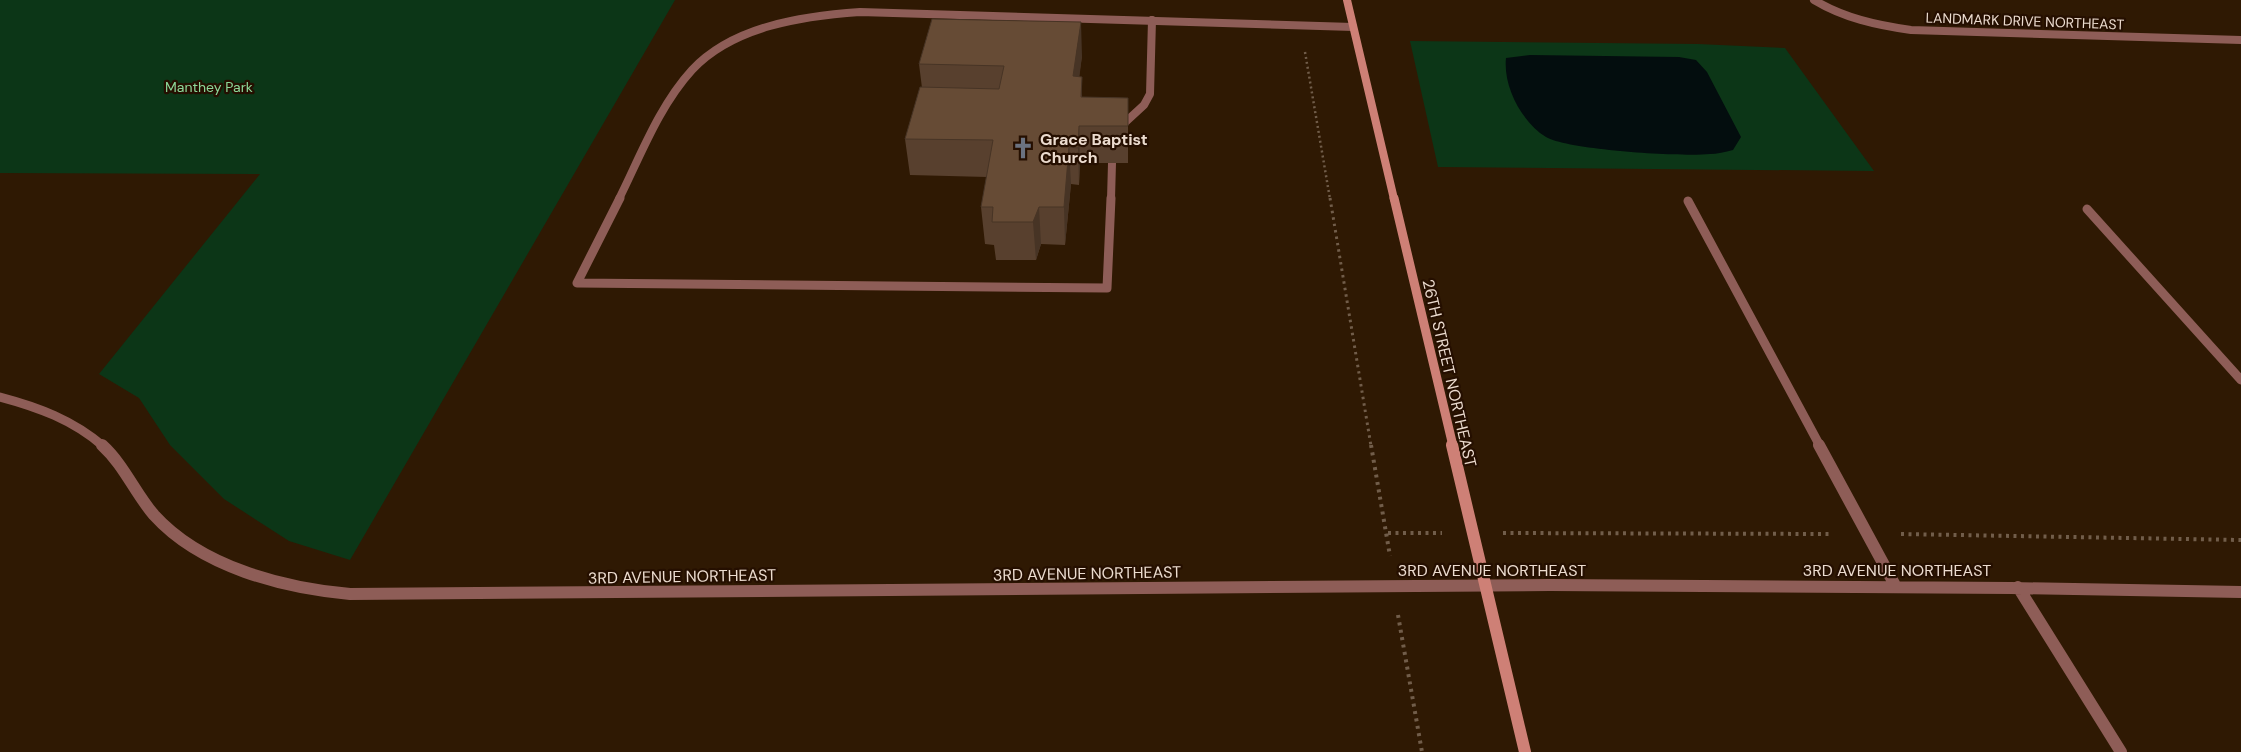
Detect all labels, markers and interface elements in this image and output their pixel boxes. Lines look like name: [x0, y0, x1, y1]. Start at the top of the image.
street label: LANDMARK DRIVE NORTHEAST: [1925, 9, 2125, 33]
park label: Manthey Park: [165, 78, 253, 96]
place label: Grace Baptist Church: [1040, 129, 1148, 168]
church icon: Grace Baptist Church: [1010, 135, 1036, 161]
street label: 26TH STREET NORTHEAST: [1418, 277, 1481, 469]
street label: 3RD AVENUE NORTHEAST: [1398, 560, 1586, 581]
street label: 3RD AVENUE NORTHEAST: [1803, 560, 1991, 581]
street label: 3RD AVENUE NORTHEAST: [993, 561, 1181, 586]
street label: 3RD AVENUE NORTHEAST: [588, 564, 776, 589]

